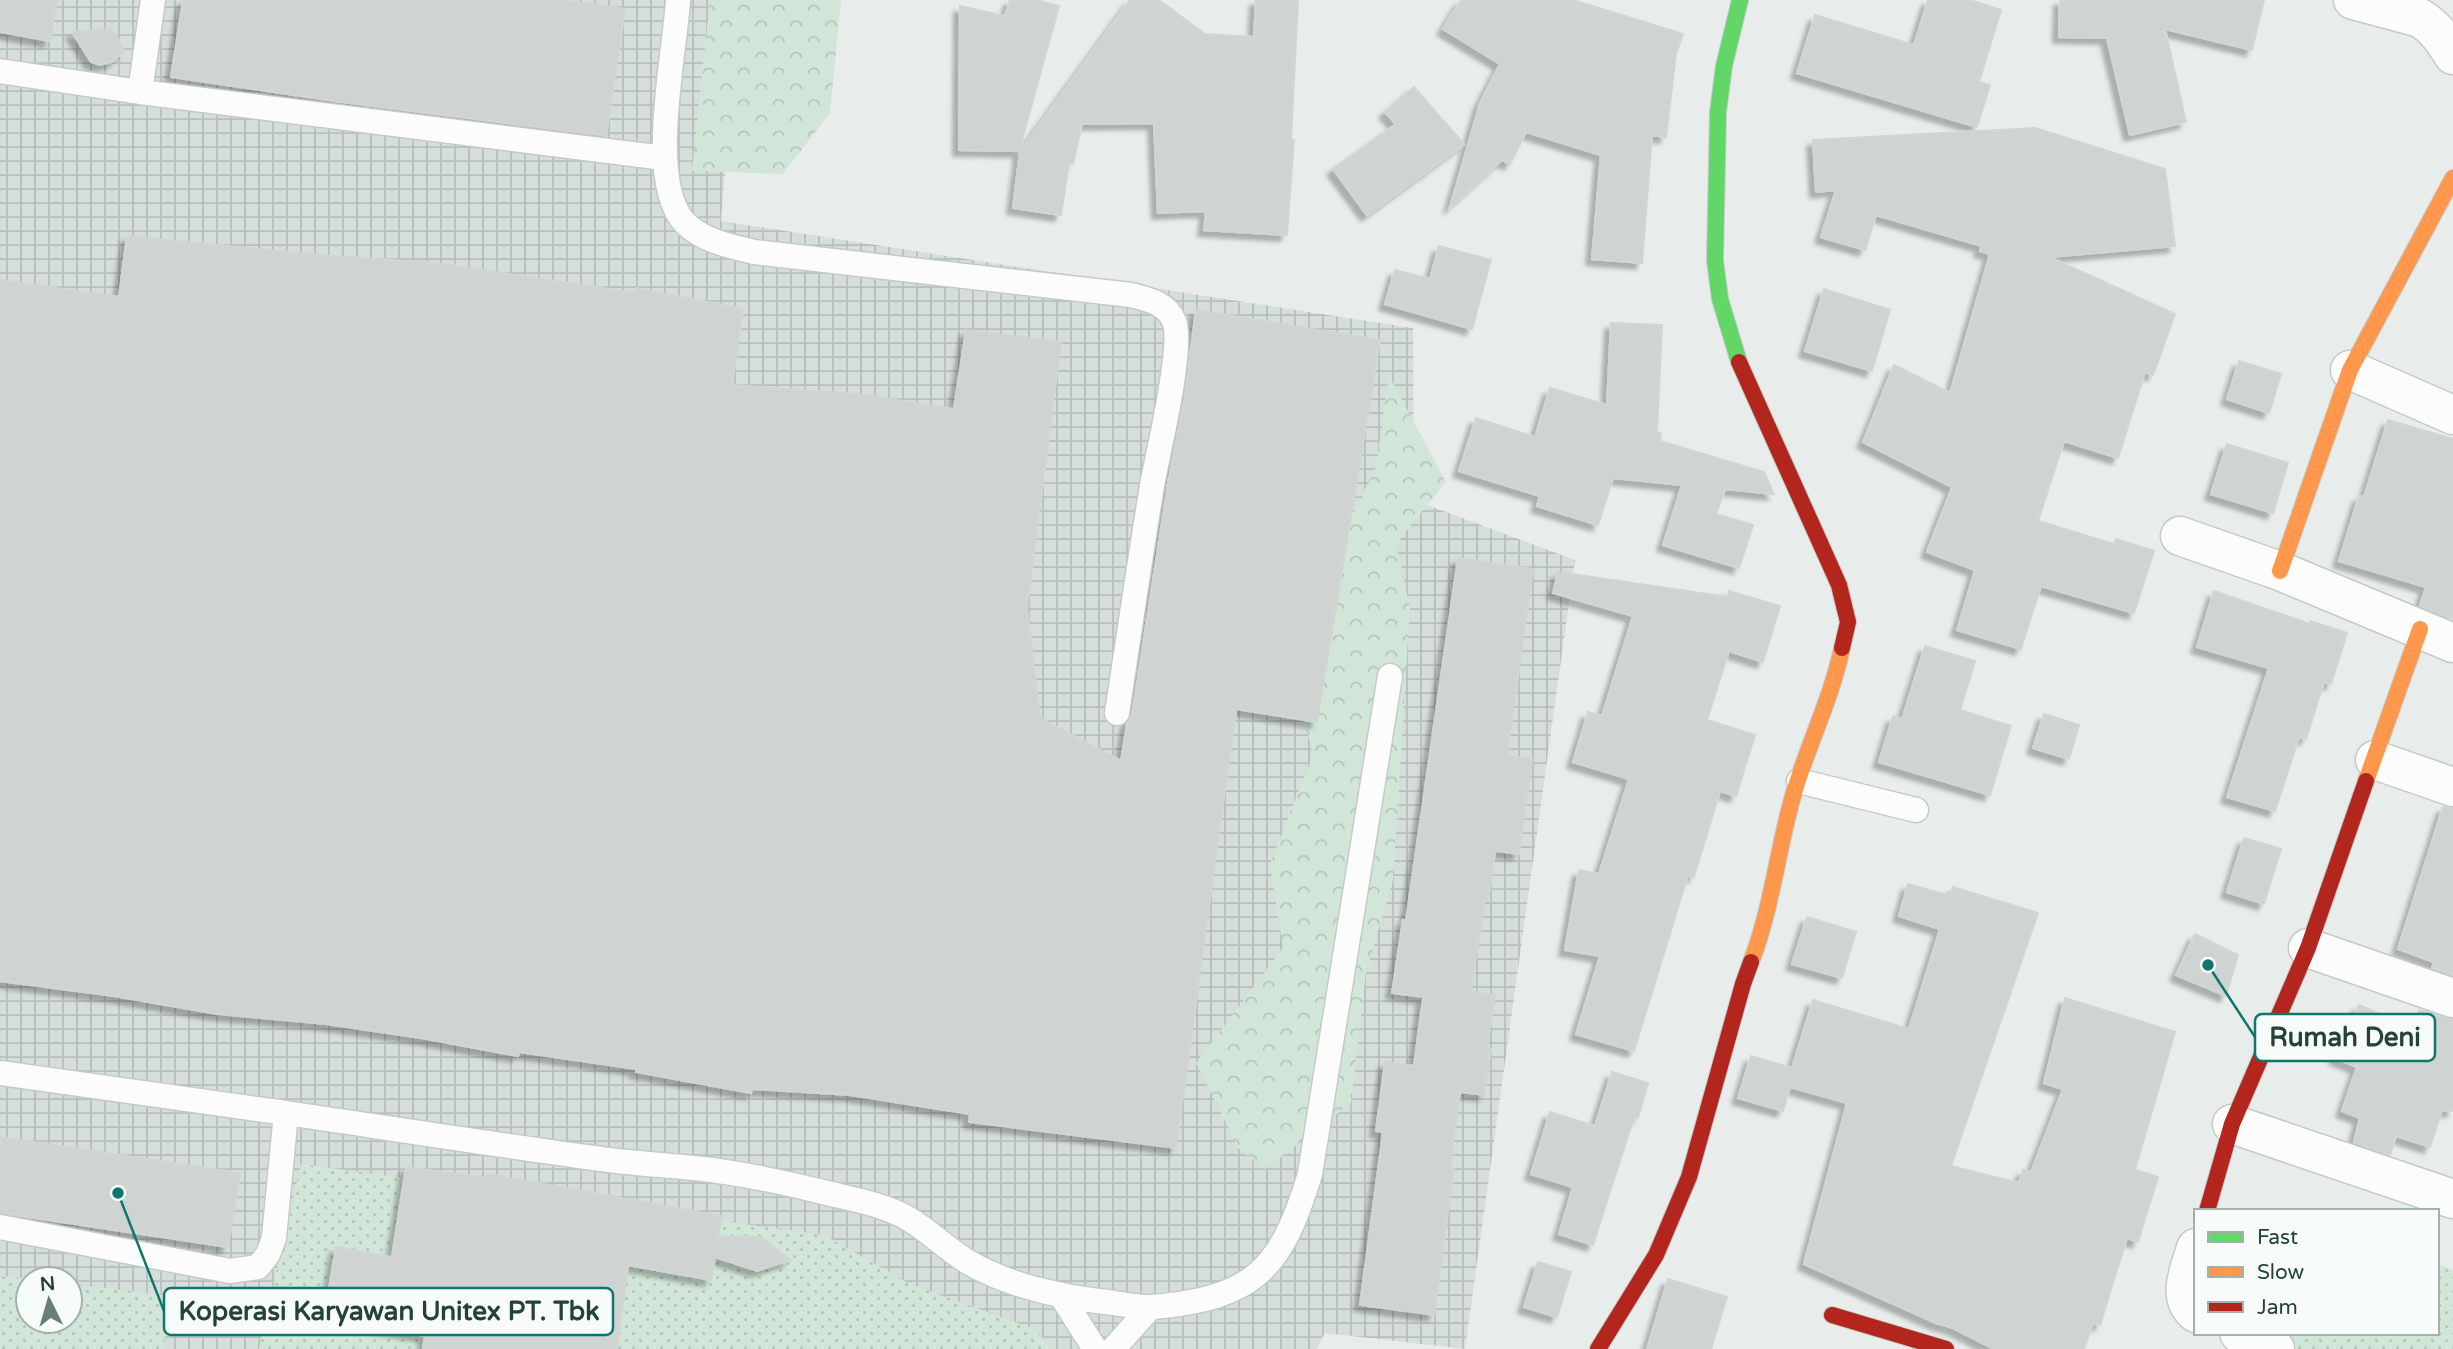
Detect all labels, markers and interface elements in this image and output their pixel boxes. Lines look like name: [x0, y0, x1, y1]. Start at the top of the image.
callout: Rumah Deni: [2255, 1014, 2435, 1061]
text: Rumah Deni: [2269, 1022, 2421, 1053]
legend: [2194, 1209, 2439, 1335]
text: Fast: [2257, 1225, 2298, 1250]
text: Slow: [2257, 1260, 2305, 1285]
north arrow: [14, 1265, 84, 1335]
text: N: [39, 1272, 56, 1296]
callout: Koperasi Karyawan Unitex PT. Tbk: [164, 1288, 613, 1335]
text: Jam: [2257, 1295, 2298, 1320]
text: Koperasi Karyawan Unitex PT. Tbk: [179, 1296, 599, 1327]

